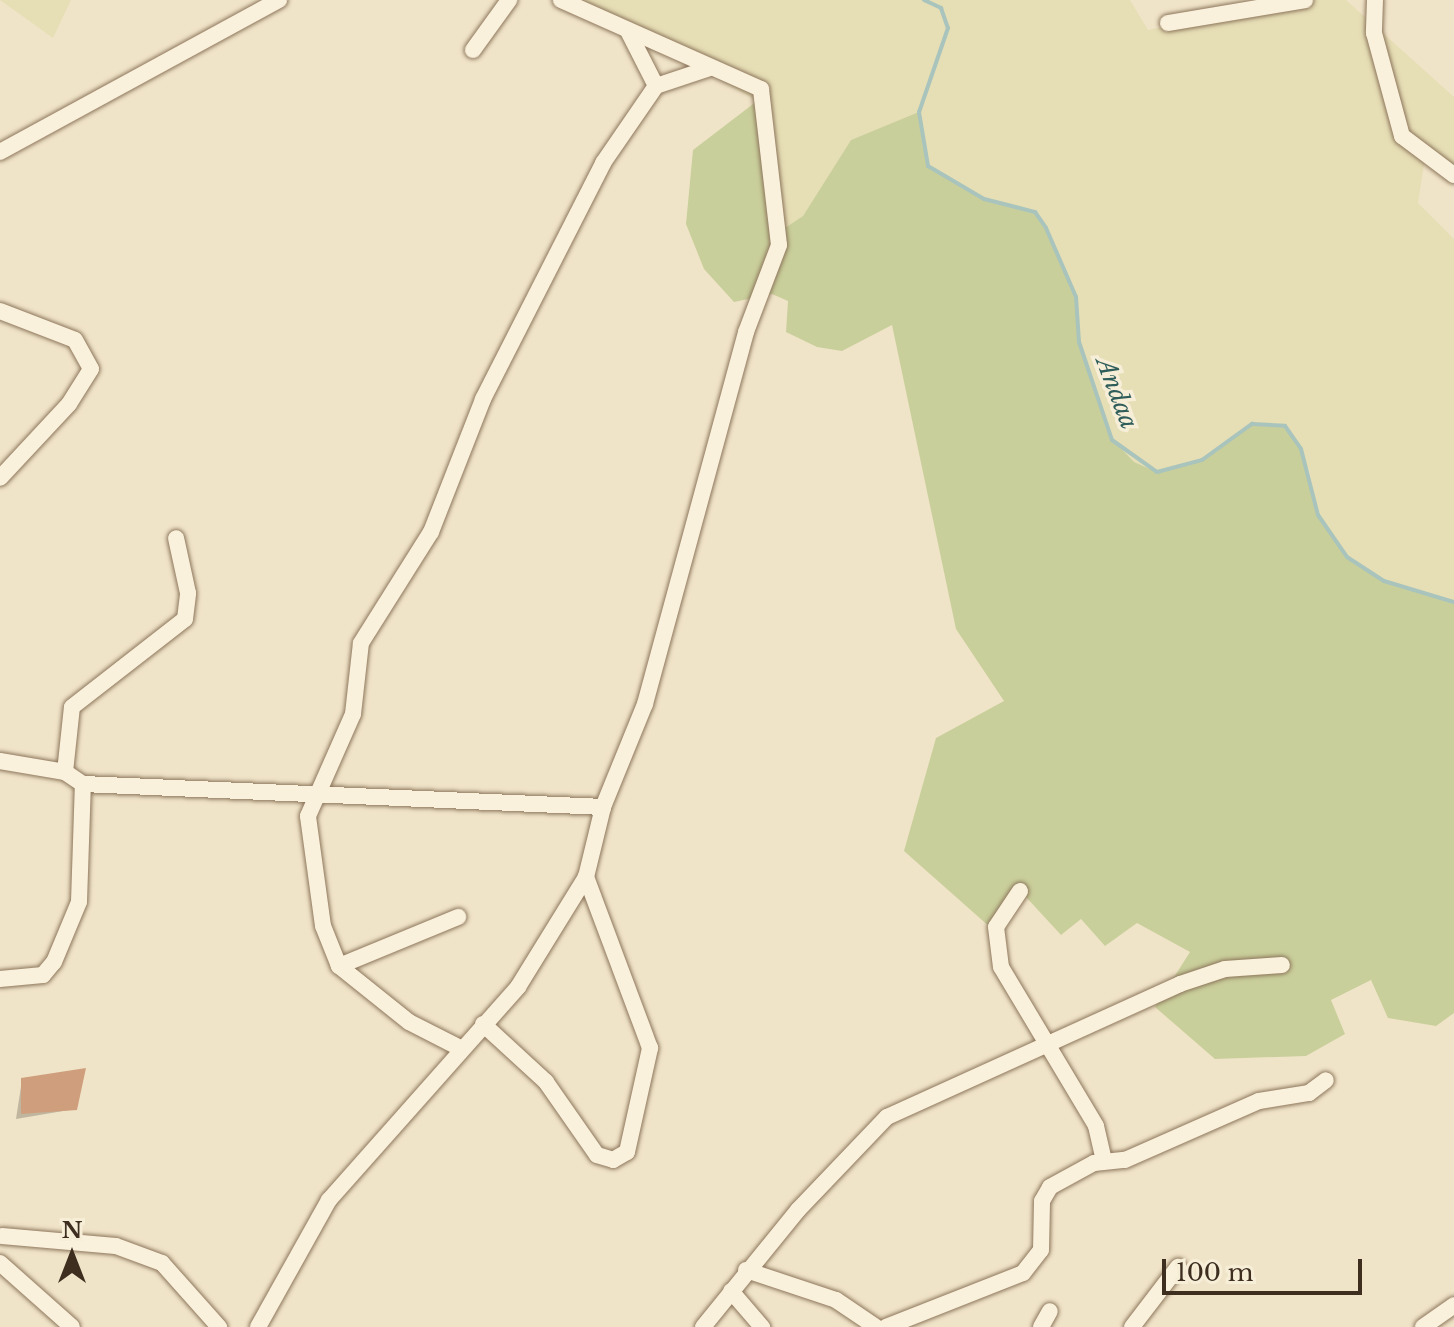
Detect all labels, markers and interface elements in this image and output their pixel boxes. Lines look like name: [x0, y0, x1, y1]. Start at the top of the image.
water label: Andaa: [1090, 353, 1144, 433]
north arrow: [32, 1215, 112, 1295]
text: N: [62, 1217, 82, 1244]
scale bar: [1166, 1243, 1366, 1293]
text: 100 m: [1176, 1258, 1254, 1287]

